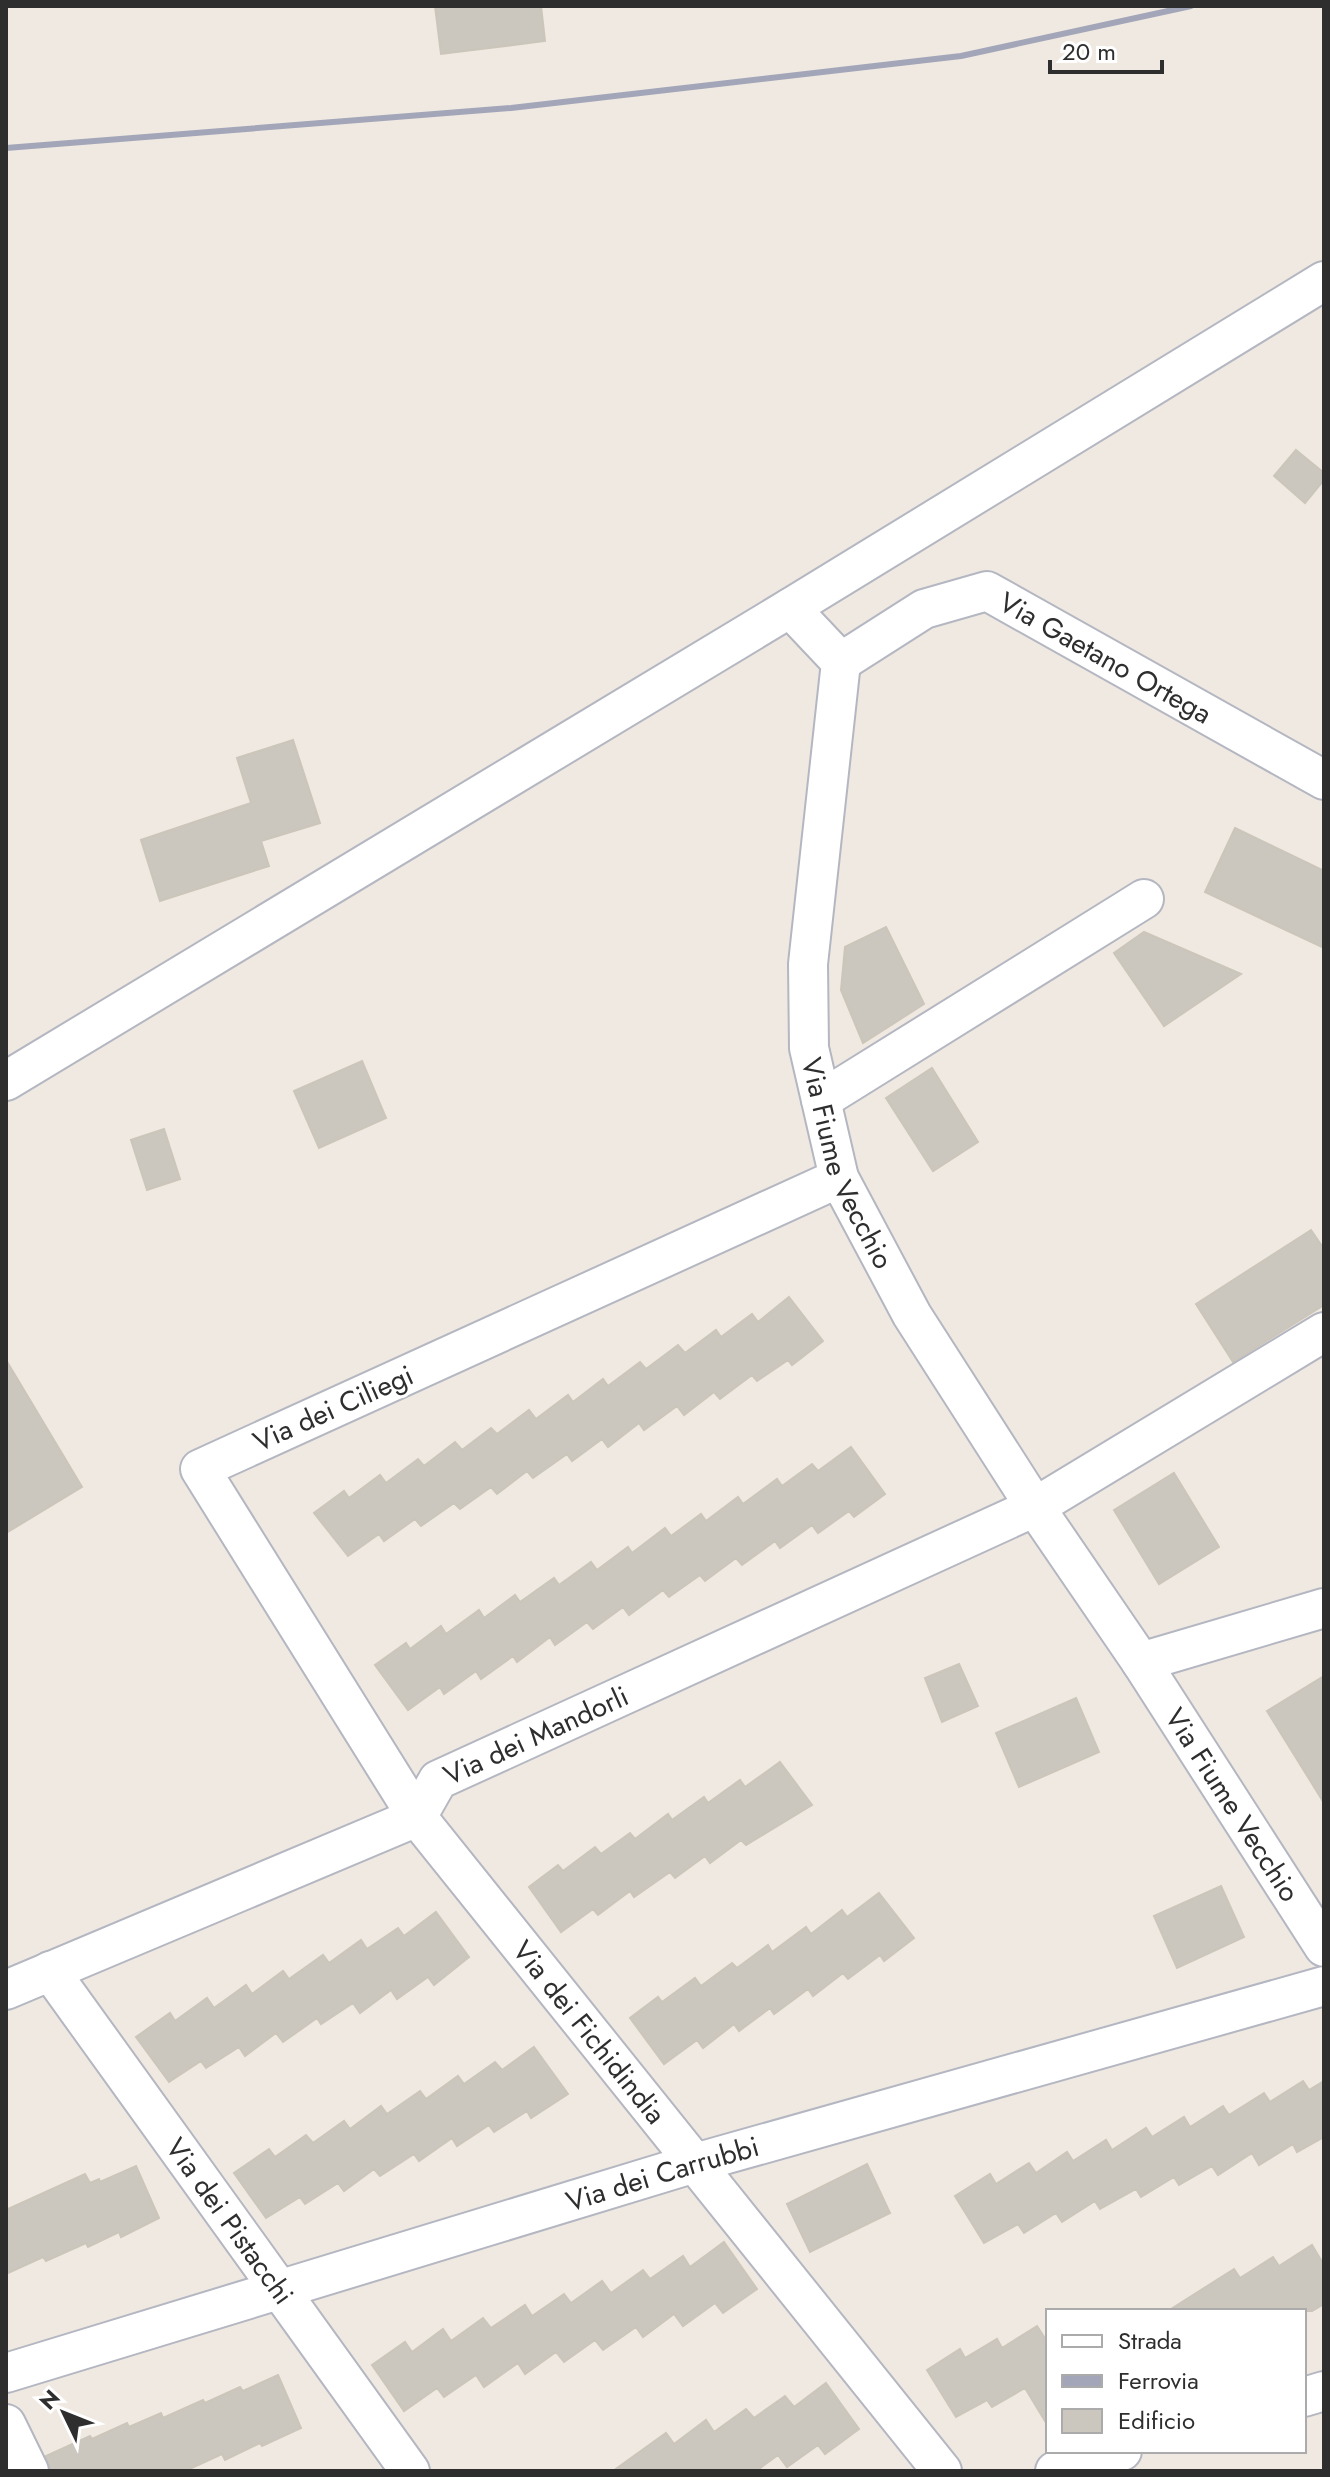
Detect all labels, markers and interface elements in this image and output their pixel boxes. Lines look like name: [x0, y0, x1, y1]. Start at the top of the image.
scale bar: [1050, 24, 1162, 74]
text: 20 m: [1062, 34, 1116, 69]
street label: Via Gaetano Ortega: [991, 582, 1219, 734]
street label: Via Fiume Vecchio: [791, 1054, 904, 1276]
street label: Via dei Ciliegi: [247, 1355, 420, 1462]
street label: Via dei Mandorli: [437, 1676, 635, 1796]
street label: Via Fiume Vecchio: [1155, 1700, 1310, 1910]
street label: Via dei Fichidindia: [503, 1932, 676, 2133]
street label: Via dei Carrubbi: [561, 2126, 764, 2222]
street label: Via dei Pistacchi: [155, 2129, 304, 2313]
legend: [1046, 2309, 1306, 2453]
text: Strada: [1118, 2323, 1182, 2358]
text: Ferrovia: [1118, 2363, 1199, 2398]
north arrow: [24, 2373, 104, 2453]
text: N: [32, 2382, 67, 2417]
text: Edificio: [1118, 2403, 1195, 2438]

